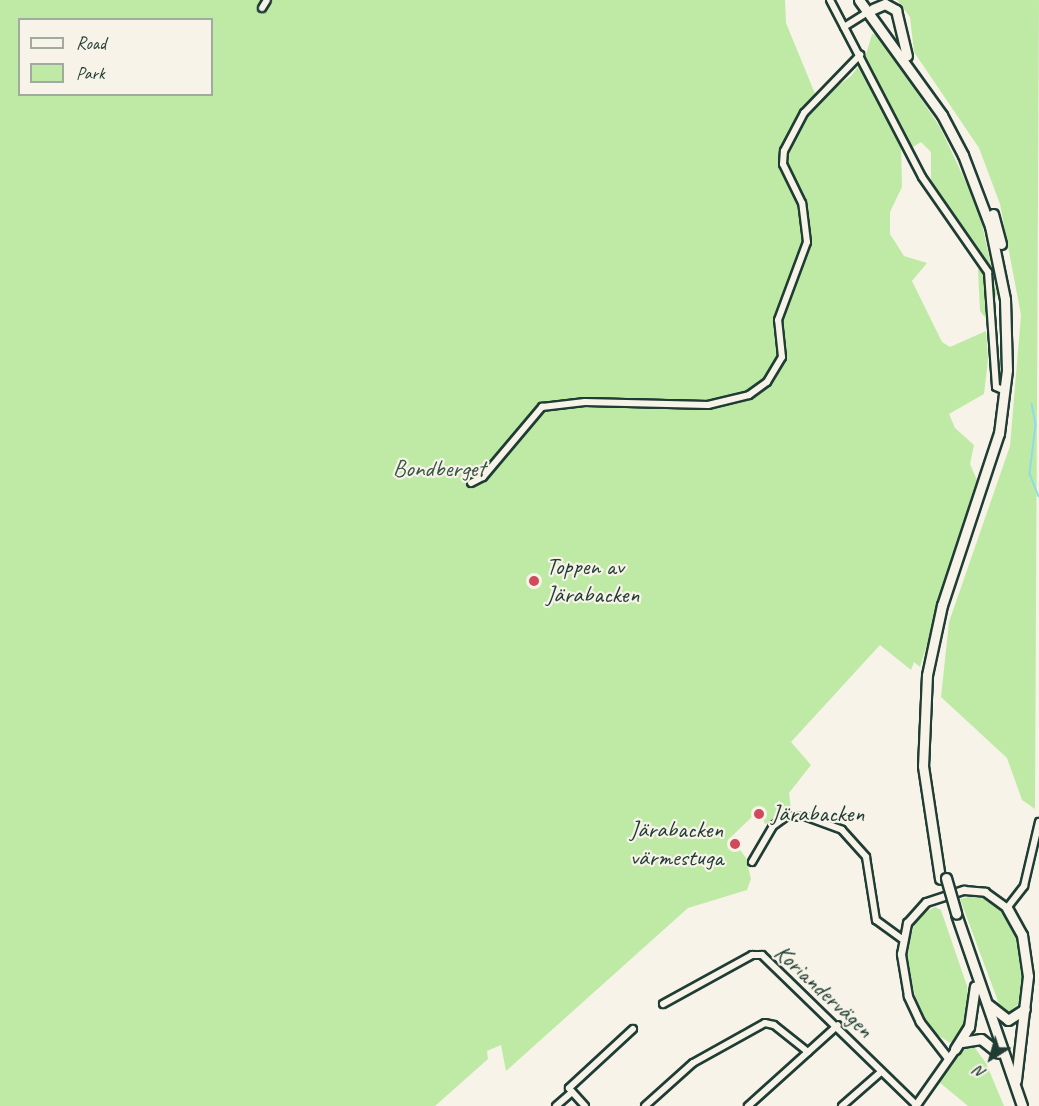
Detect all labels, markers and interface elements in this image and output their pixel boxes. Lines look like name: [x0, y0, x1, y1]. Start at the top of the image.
legend: [18, 18, 213, 96]
text: Road: [76, 32, 106, 54]
text: Park: [76, 62, 105, 84]
park label: Bondberget: [393, 455, 485, 483]
place label: Toppen av Järabacken: [546, 553, 639, 609]
marker: Toppen av Järabacken: [527, 574, 541, 588]
place label: Järabacken: [771, 800, 864, 828]
marker: Järabacken: [752, 807, 766, 821]
place label: Järabacken värmestuga: [630, 816, 723, 872]
marker: Järabacken värmestuga: [728, 837, 742, 851]
street label: Koriandervägen: [769, 938, 879, 1044]
north arrow: [961, 1028, 1021, 1088]
text: N: [970, 1061, 990, 1083]

